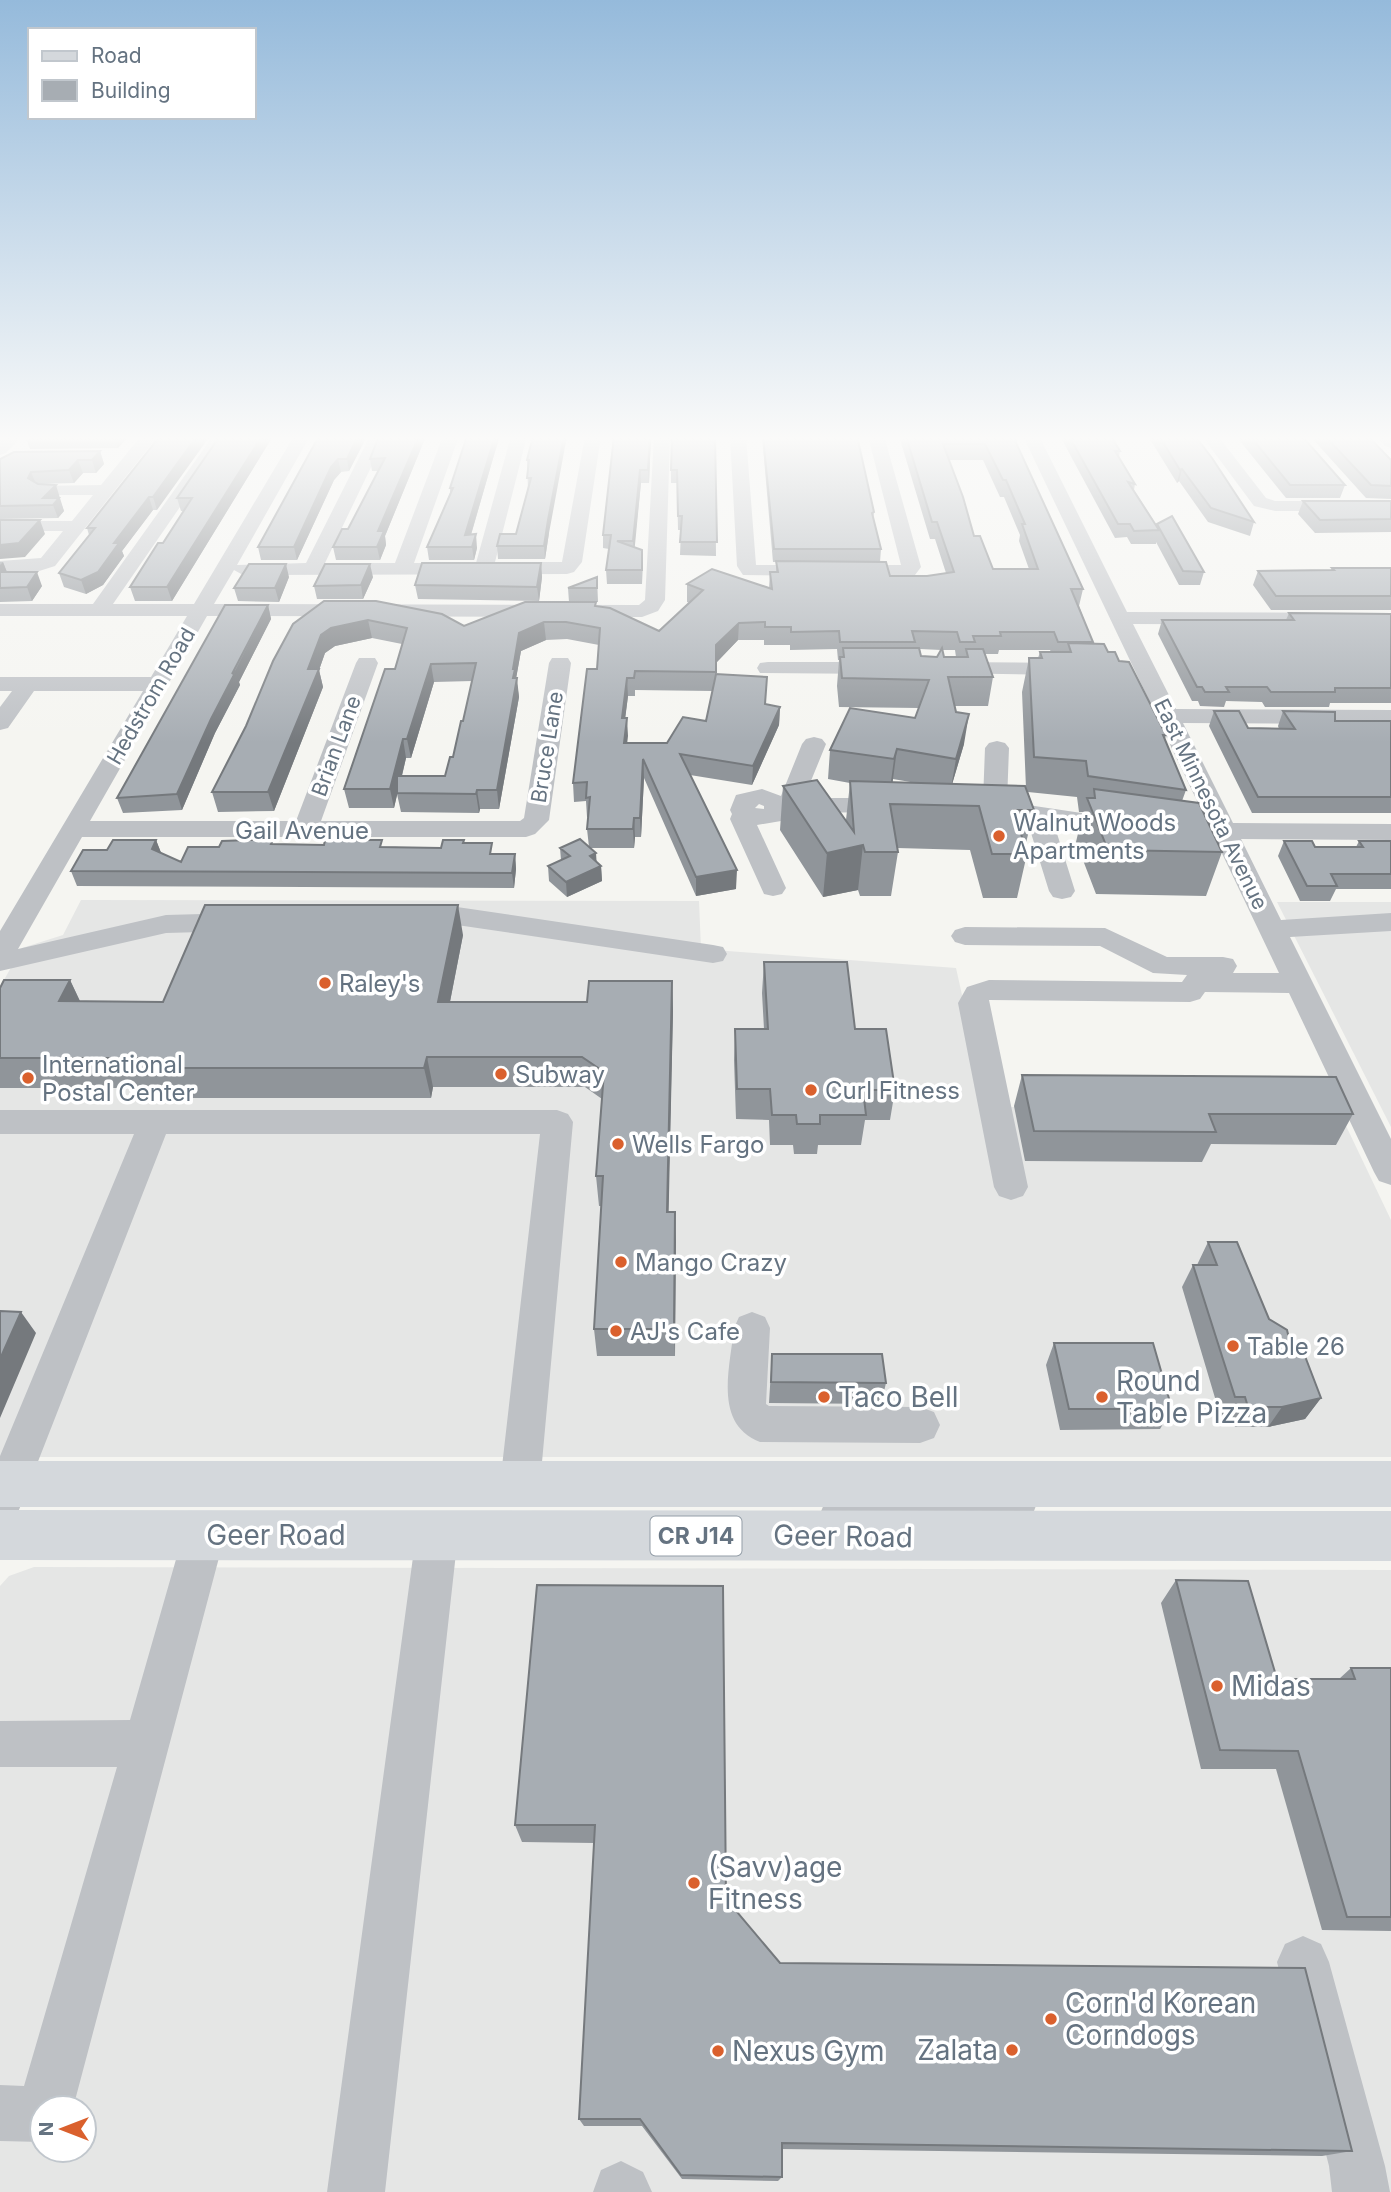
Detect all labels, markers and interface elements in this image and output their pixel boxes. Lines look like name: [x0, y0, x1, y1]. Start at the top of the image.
legend: [28, 28, 256, 119]
text: Road: [91, 43, 142, 68]
text: Building: [91, 78, 171, 103]
street label: Hedstrom Road: [102, 623, 200, 769]
street label: Bruce Lane: [526, 689, 568, 805]
street label: Brian Lane: [306, 692, 366, 800]
street label: East Minnesota Avenue: [1149, 694, 1273, 914]
place label: Walnut Woods Apartments: [1013, 808, 1176, 865]
street label: Gail Avenue: [235, 816, 369, 845]
marker: Walnut Woods Apartments: [991, 828, 1007, 844]
place label: Raley's: [339, 969, 421, 998]
marker: Raley's: [317, 975, 333, 991]
place label: International Postal Center: [42, 1050, 195, 1107]
place label: Subway: [515, 1060, 605, 1089]
marker: Subway: [493, 1066, 509, 1082]
marker: International Postal Center: [20, 1070, 36, 1086]
place label: Curl Fitness: [825, 1076, 960, 1105]
marker: Curl Fitness: [803, 1082, 819, 1098]
place label: Wells Fargo: [632, 1130, 764, 1159]
marker: Wells Fargo: [610, 1136, 626, 1152]
place label: Mango Crazy: [635, 1248, 787, 1277]
marker: Mango Crazy: [613, 1254, 629, 1270]
place label: AJ's Cafe: [630, 1317, 740, 1346]
marker: AJ's Cafe: [608, 1323, 624, 1339]
place label: Table 26: [1247, 1332, 1345, 1361]
marker: Table 26: [1225, 1338, 1241, 1354]
place label: Round Table Pizza: [1116, 1364, 1267, 1430]
place label: Taco Bell: [838, 1380, 959, 1414]
marker: Taco Bell: [816, 1389, 832, 1405]
marker: Round Table Pizza: [1094, 1389, 1110, 1405]
road number: CR J14: [650, 1516, 742, 1555]
street label: Geer Road: [206, 1518, 346, 1552]
street label: Geer Road: [773, 1518, 913, 1554]
place label: Midas: [1231, 1669, 1311, 1703]
marker: Midas: [1209, 1678, 1225, 1694]
place label: (Savv)age Fitness: [708, 1850, 842, 1916]
marker: (Savv)age Fitness: [686, 1875, 702, 1891]
place label: Corn'd Korean Corndogs: [1065, 1986, 1256, 2052]
marker: Corn'd Korean Corndogs: [1043, 2011, 1059, 2027]
place label: Zalata: [917, 2033, 998, 2067]
place label: Nexus Gym: [732, 2034, 884, 2068]
marker: Zalata: [1004, 2042, 1020, 2058]
marker: Nexus Gym: [710, 2043, 726, 2059]
north arrow: [28, 2094, 98, 2164]
text: N: [35, 2122, 58, 2136]

